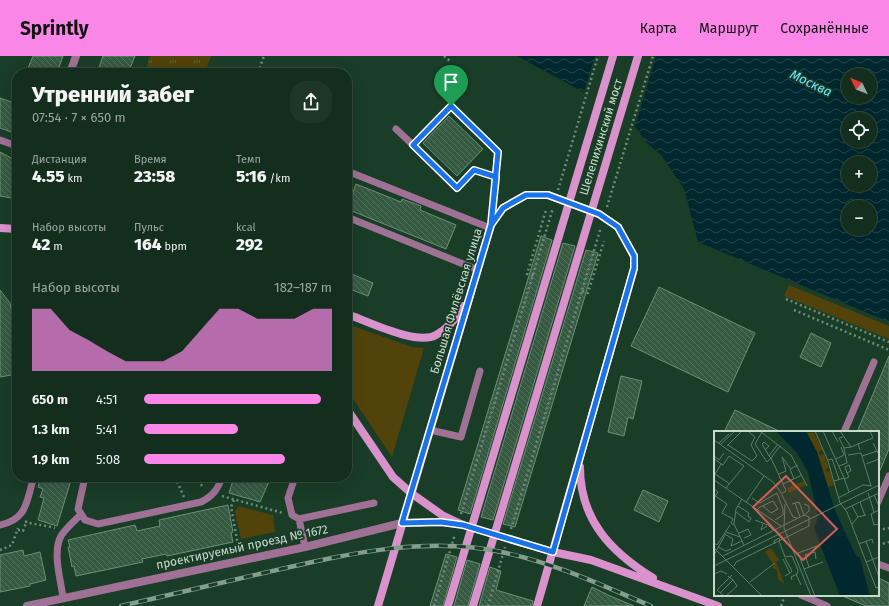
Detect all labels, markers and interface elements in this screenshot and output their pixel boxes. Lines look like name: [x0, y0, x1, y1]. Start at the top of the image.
text: Sprintly: [20, 17, 89, 40]
text: Карта: [640, 20, 677, 37]
text: Маршрут: [699, 20, 758, 37]
text: Сохранённые: [780, 20, 869, 37]
pin: [434, 65, 468, 106]
water label: Москва: [788, 66, 834, 100]
north arrow: [841, 68, 877, 104]
map controls: [841, 68, 877, 236]
icon: arrive: [440, 71, 462, 93]
street label: Шелепихинский мост: [577, 76, 626, 197]
text: Утренний забег: [32, 81, 194, 108]
button: share: [290, 81, 332, 123]
text: 07:54 · 7 × 650 m: [32, 110, 126, 125]
button: locate: [841, 112, 877, 148]
text: Дистанция: [32, 153, 87, 166]
text: Время: [134, 153, 167, 166]
text: Темп: [236, 153, 261, 166]
button: +: [841, 156, 877, 192]
text: 4.55: [32, 166, 65, 187]
text: 23:58: [134, 166, 175, 187]
text: 5:16: [236, 166, 267, 187]
text: km: [65, 172, 83, 185]
text: /km: [267, 172, 290, 185]
button: −: [841, 200, 877, 236]
text: Набор высоты: [32, 221, 106, 234]
text: Пульс: [134, 221, 164, 234]
text: kcal: [236, 221, 256, 234]
street label: Большая Филёвская улица: [427, 226, 485, 376]
text: 42: [32, 234, 50, 255]
text: 164: [134, 234, 162, 255]
text: 292: [236, 234, 263, 255]
text: m: [50, 240, 63, 253]
text: bpm: [162, 240, 187, 253]
text: Набор высоты: [32, 280, 120, 295]
text: 182–187 m: [274, 280, 332, 295]
text: 650 m: [32, 392, 68, 407]
text: 4:51: [96, 392, 118, 407]
text: 1.3 km: [32, 422, 69, 437]
text: 5:41: [96, 422, 117, 437]
inset map: [714, 431, 879, 596]
text: 1.9 km: [32, 452, 69, 467]
text: 5:08: [96, 452, 120, 467]
street label: проектируемый проезд № 1672: [155, 522, 329, 572]

